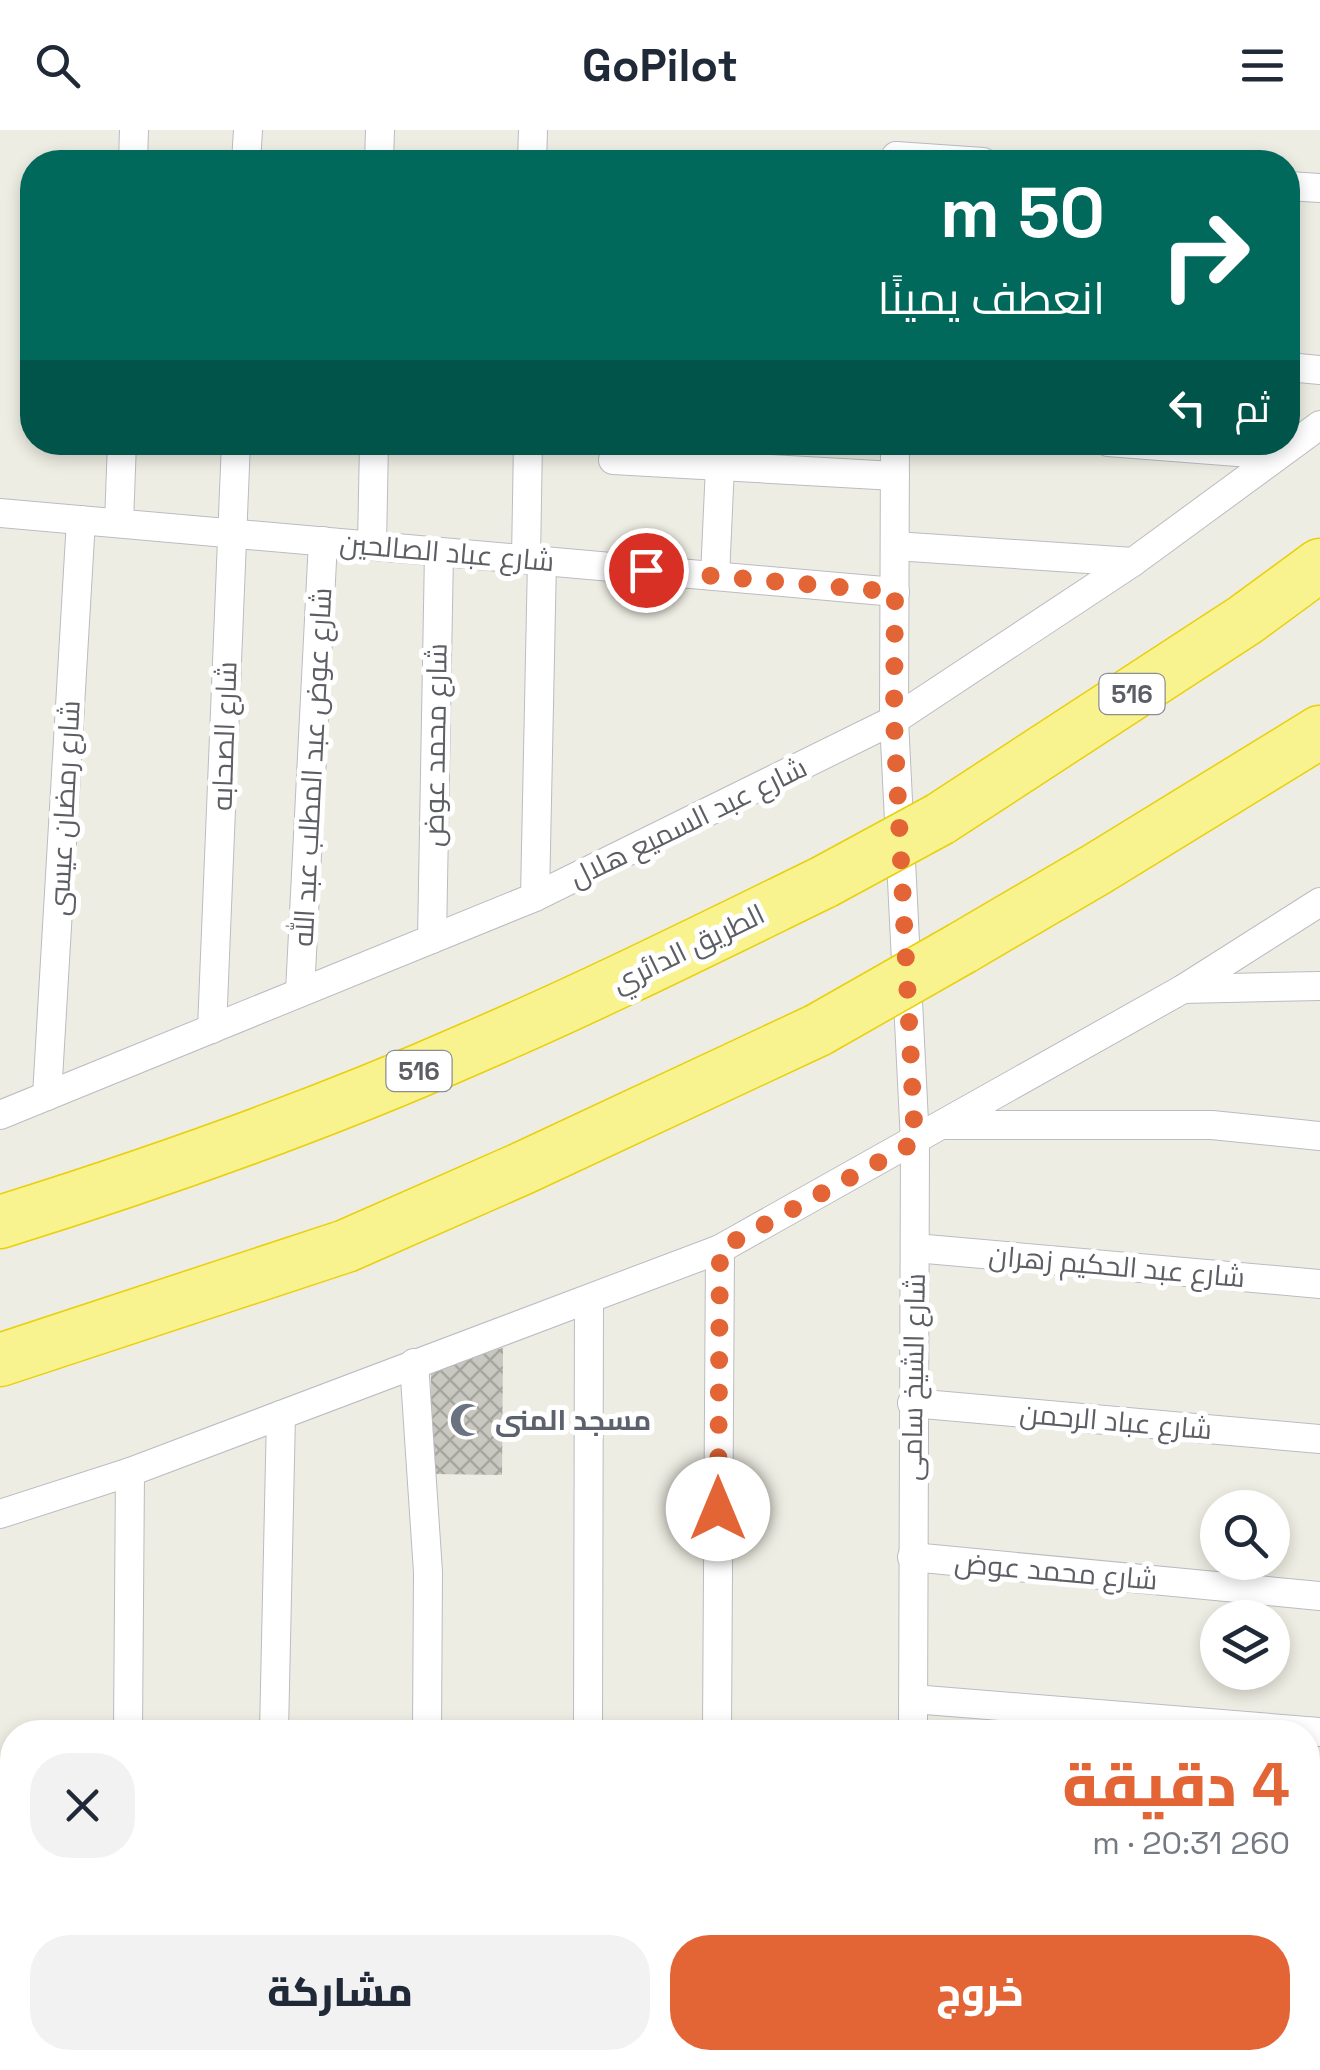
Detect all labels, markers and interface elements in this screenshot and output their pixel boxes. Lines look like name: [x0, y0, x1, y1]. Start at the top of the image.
text: GoPilot: [582, 37, 738, 94]
icon: search: [30, 38, 85, 93]
icon: menu: [1235, 38, 1290, 93]
text: 50 m: [940, 168, 1105, 257]
icon: right: [1140, 190, 1270, 320]
text: انعطف يمينًا: [877, 270, 1105, 327]
icon: left: [1160, 380, 1215, 435]
text: ثم: [1235, 385, 1270, 433]
street label: شارع عباد الصالحين: [338, 525, 556, 580]
pin: [604, 528, 689, 613]
icon: arrive: [619, 543, 674, 598]
street label: شارع عوض عبد المطلب عبد الله: [285, 587, 340, 948]
street label: شارع محمد عوض: [415, 643, 456, 847]
street label: شارع الصحابه: [203, 661, 246, 811]
road number: 516: [1100, 674, 1164, 714]
street label: شارع رمضان عيسى: [40, 699, 89, 917]
street label: شارع عبد السميع هلال: [564, 749, 813, 896]
street label: الطريق الدائري: [606, 896, 772, 1004]
road number: 516: [386, 1051, 452, 1091]
street label: شارع عبد الحكيم زهران: [987, 1237, 1247, 1297]
street label: شارع الشيخ سامى: [893, 1273, 934, 1481]
street label: شارع عباد الرحمن: [1018, 1395, 1214, 1448]
mosque icon: مسجد المنى: [448, 1401, 486, 1439]
place label: مسجد المنى: [495, 1402, 651, 1438]
position arrow: [666, 1457, 770, 1561]
map controls: [1200, 1490, 1290, 1690]
button: search: [1200, 1490, 1290, 1580]
street label: شارع محمد عوض: [953, 1544, 1159, 1599]
button: layers: [1200, 1600, 1290, 1690]
text: 4 دقيقة: [1062, 1747, 1290, 1824]
button: close: [30, 1753, 135, 1858]
text: 260 m · 20:31: [1092, 1823, 1290, 1863]
button: مشاركة: [30, 1935, 650, 2050]
button: خروج: [670, 1935, 1290, 2050]

